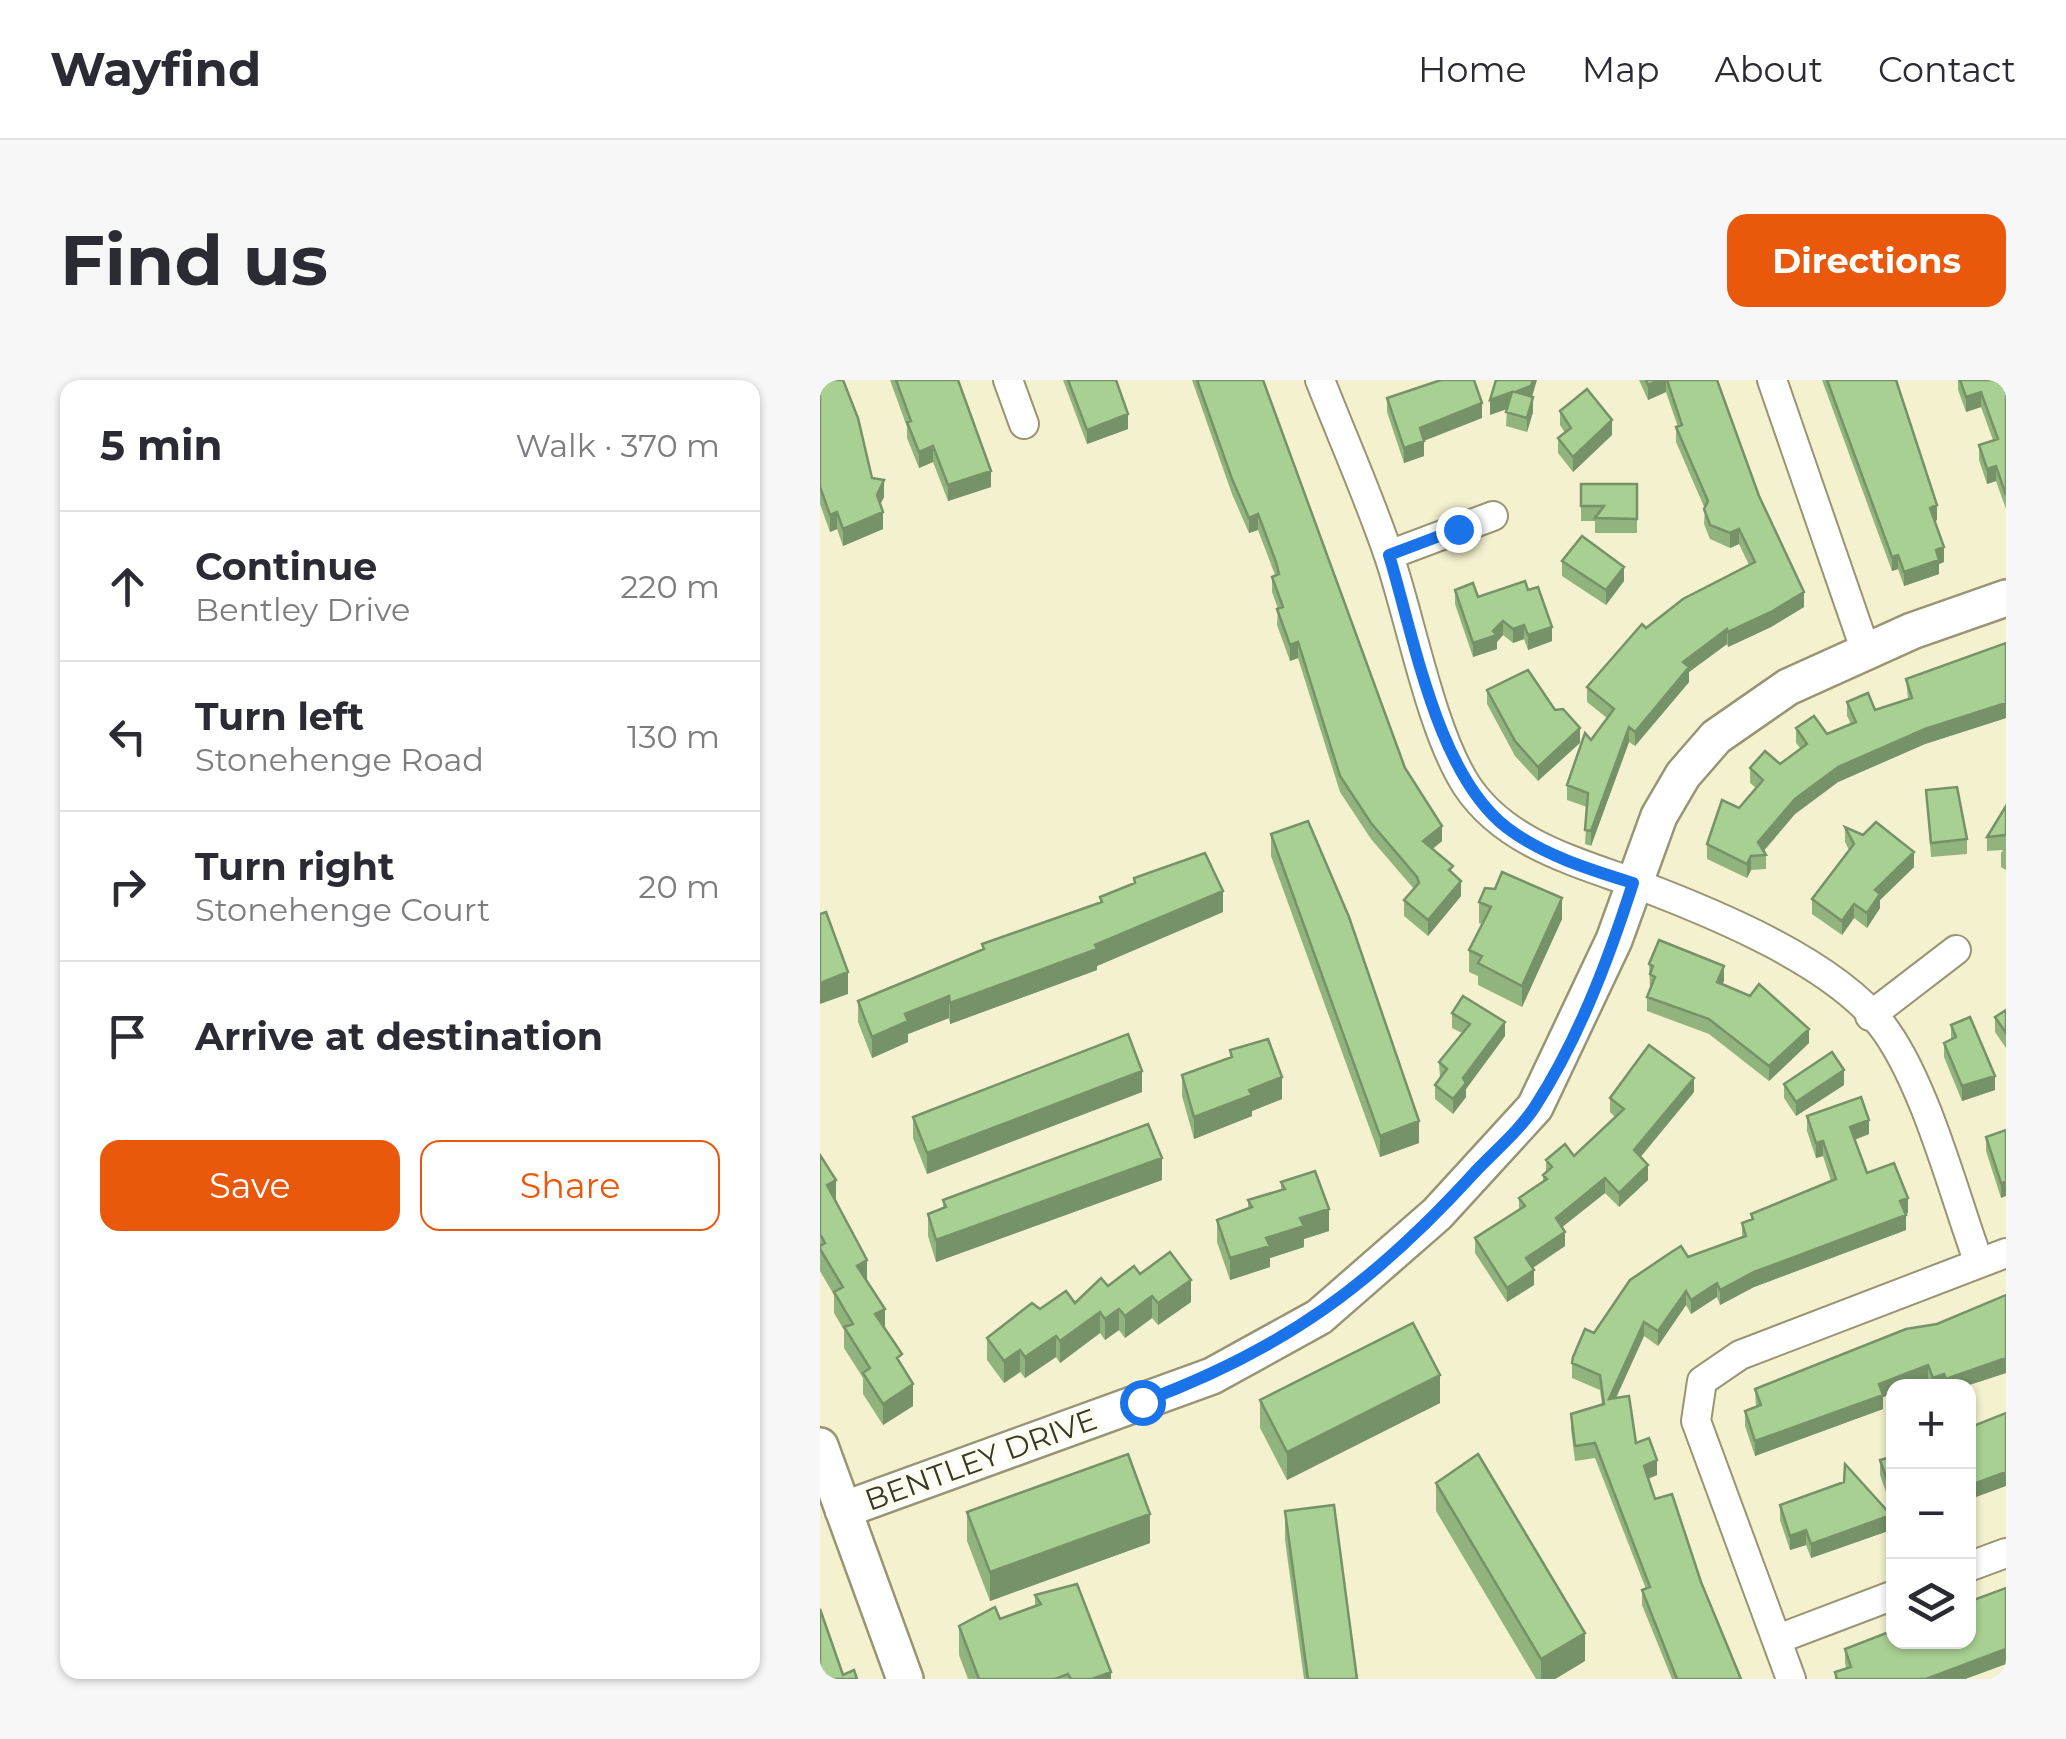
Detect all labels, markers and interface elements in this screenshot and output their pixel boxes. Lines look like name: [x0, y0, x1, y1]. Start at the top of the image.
text: Wayfind: [50, 40, 261, 98]
text: Home: [1418, 48, 1527, 91]
text: Map: [1582, 48, 1660, 91]
text: About: [1715, 48, 1823, 91]
text: Contact: [1878, 48, 2016, 91]
button: Directions: [1727, 214, 2006, 307]
text: Find us: [60, 217, 328, 303]
text: 5 min: [100, 419, 223, 471]
text: Walk · 370 m: [515, 426, 720, 465]
route end: [1436, 507, 1482, 553]
text: Continue: [195, 543, 377, 590]
icon: ahead: [100, 559, 155, 614]
text: 220 m: [620, 567, 720, 606]
text: Bentley Drive: [195, 590, 410, 629]
text: Turn left: [195, 693, 364, 740]
icon: left: [100, 709, 155, 764]
text: 130 m: [627, 717, 720, 756]
text: Stonehenge Road: [195, 740, 484, 779]
text: Turn right: [195, 843, 394, 890]
icon: right: [100, 859, 155, 914]
text: 20 m: [638, 867, 720, 906]
text: Stonehenge Court: [195, 890, 490, 929]
icon: arrive: [100, 1009, 155, 1064]
text: Arrive at destination: [195, 1013, 603, 1060]
button: Save: [100, 1140, 400, 1231]
button: Share: [420, 1140, 720, 1231]
map controls: [1886, 1379, 1976, 1649]
button: +: [1886, 1379, 1976, 1469]
route start: [1120, 1380, 1166, 1426]
street label: BENTLEY DRIVE: [860, 1400, 1102, 1519]
button: −: [1886, 1469, 1976, 1559]
button: layers: [1886, 1559, 1976, 1649]

